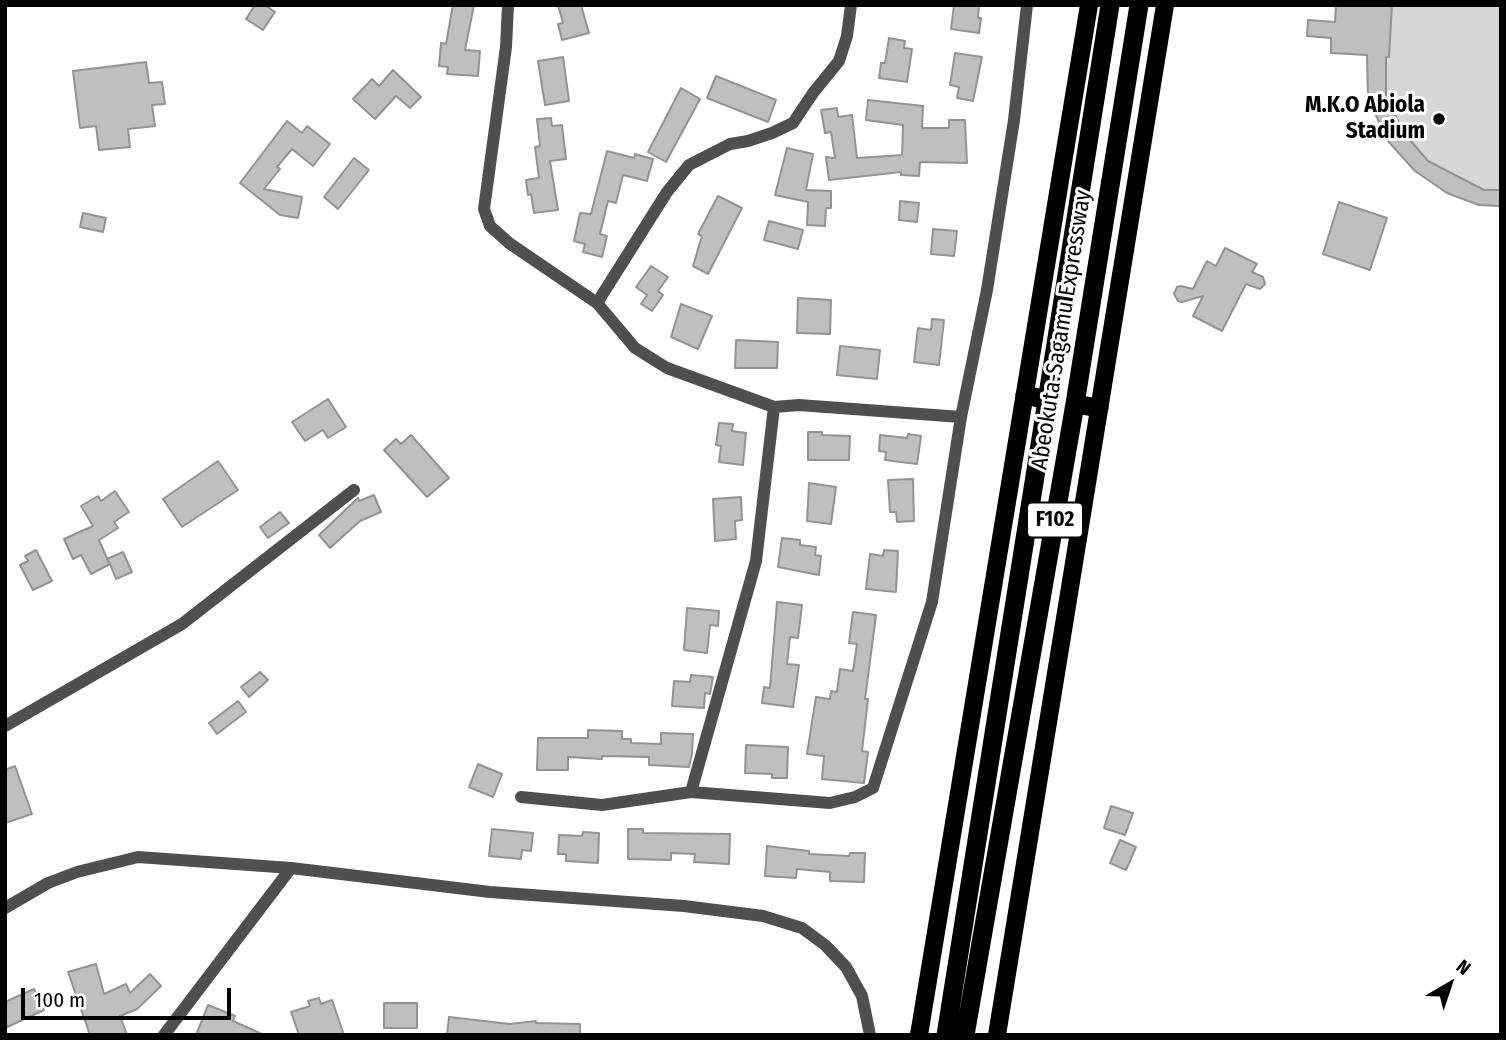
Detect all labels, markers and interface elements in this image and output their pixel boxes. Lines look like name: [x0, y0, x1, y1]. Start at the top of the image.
place label: M.K.O Abiola Stadium: [1305, 92, 1425, 146]
marker: M.K.O Abiola Stadium: [1431, 111, 1447, 127]
street label: Abeokuta-Sagamu Expressway: [1026, 188, 1098, 472]
road number: F102: [1027, 503, 1083, 538]
north arrow: [1415, 949, 1485, 1019]
text: N: [1452, 955, 1475, 980]
scale bar: [24, 974, 234, 1018]
text: 100 m: [34, 987, 85, 1013]

